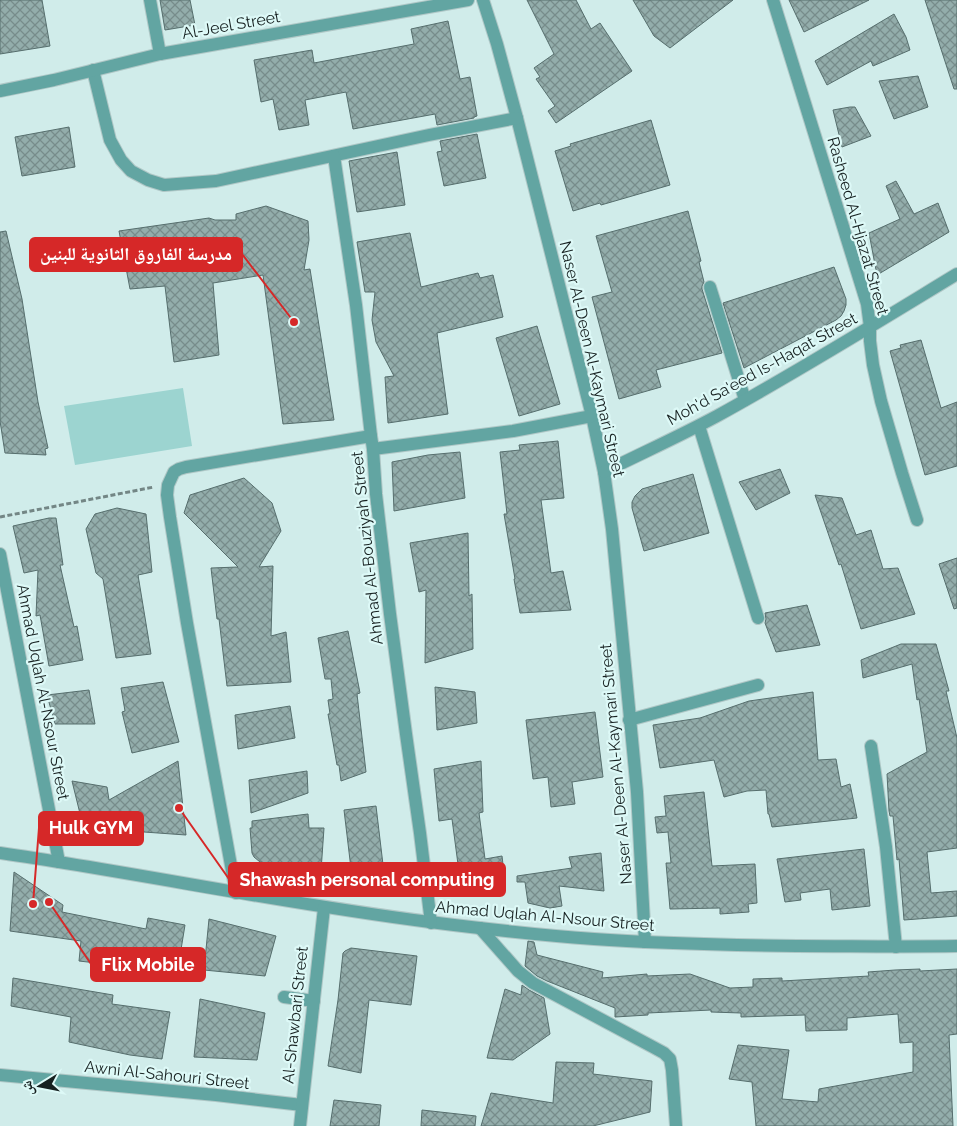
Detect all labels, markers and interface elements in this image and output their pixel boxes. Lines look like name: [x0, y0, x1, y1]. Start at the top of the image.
street label: Al-Jeel Street: [180, 7, 282, 43]
street label: Rasheed Al-Hjazat Street: [823, 135, 893, 318]
callout: مدرسة الفاروق الثانوية للبنين: [30, 238, 242, 271]
street label: Naser Al-Deen Al-Kaymari Street: [556, 239, 629, 480]
text: مدرسة الفاروق الثانوية للبنين: [40, 243, 232, 265]
street label: Moh'd Sa'eed Is-Haqat Street: [664, 308, 861, 429]
street label: Ahmad Al-Bouziyah Street: [347, 450, 387, 646]
street label: Ahmad Uqlah Al-Nsour Street: [13, 582, 73, 802]
street label: Naser Al-Deen Al-Kaymari Street: [596, 642, 636, 885]
callout: Hulk GYM: [39, 812, 143, 845]
text: Hulk GYM: [49, 817, 133, 838]
callout: Shawash personal computing: [229, 863, 505, 896]
text: Shawash personal computing: [240, 869, 494, 890]
street label: Ahmad Uqlah Al-Nsour Street: [435, 897, 656, 935]
street label: Al-Shawbari Street: [278, 945, 312, 1085]
callout: Flix Mobile: [91, 948, 205, 981]
text: Flix Mobile: [101, 954, 195, 975]
street label: Awni Al-Sahouri Street: [84, 1057, 251, 1093]
north arrow: [15, 1061, 65, 1111]
text: ش: [18, 1079, 37, 1097]

